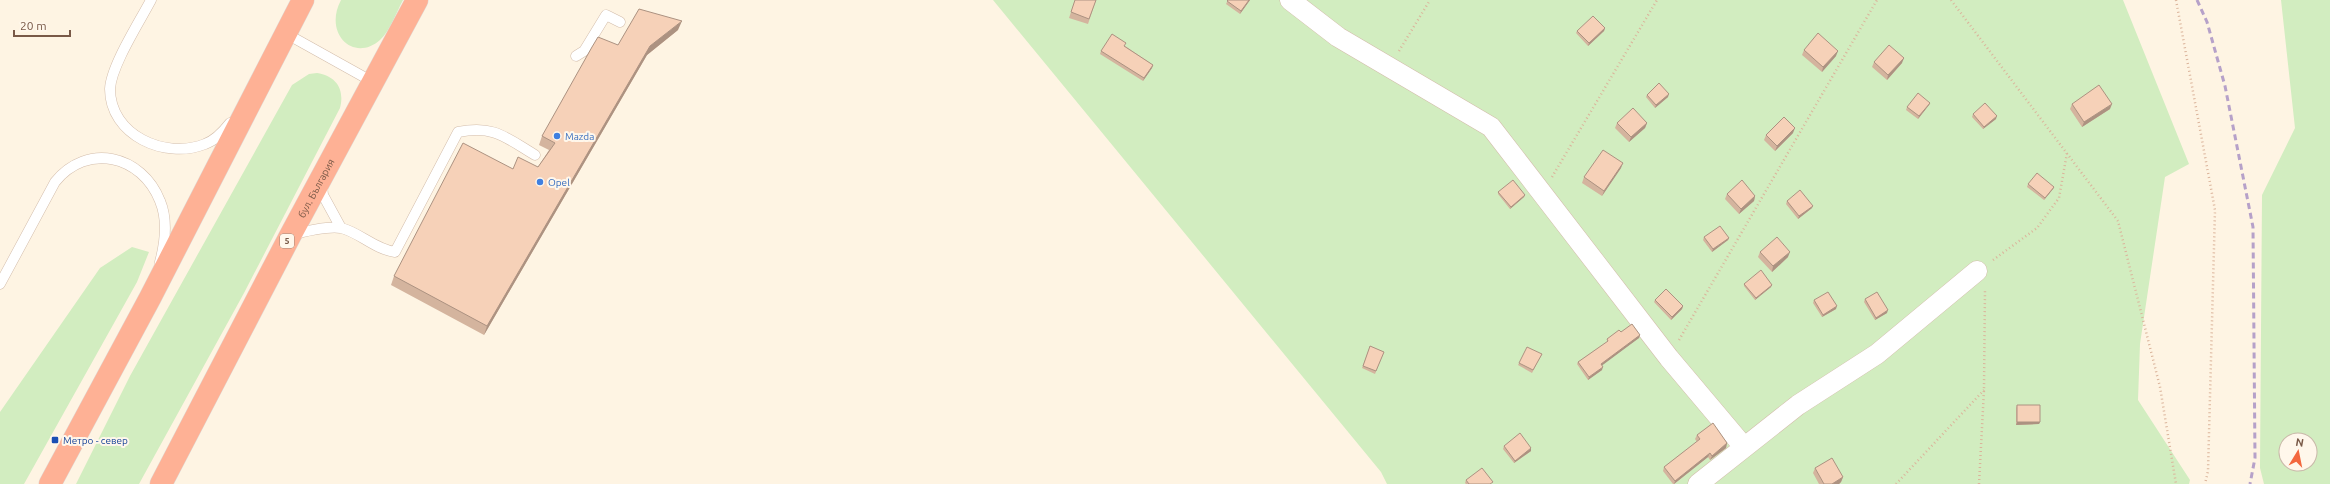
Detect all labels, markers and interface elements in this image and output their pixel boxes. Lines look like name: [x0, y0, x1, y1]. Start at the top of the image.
scale bar: [14, 12, 70, 38]
text: 20 m: [20, 19, 47, 32]
marker: Mazda: [552, 131, 562, 141]
place label: Mazda: [565, 131, 594, 142]
street label: бул. България: [296, 157, 337, 220]
marker: Opel: [535, 177, 545, 187]
place label: Opel: [548, 177, 570, 188]
road number: 5: [280, 234, 294, 248]
north arrow: [2278, 432, 2318, 472]
marker: Метро - север: [50, 435, 60, 445]
place label: Метро - север: [63, 435, 128, 446]
text: N: [2295, 436, 2305, 449]

